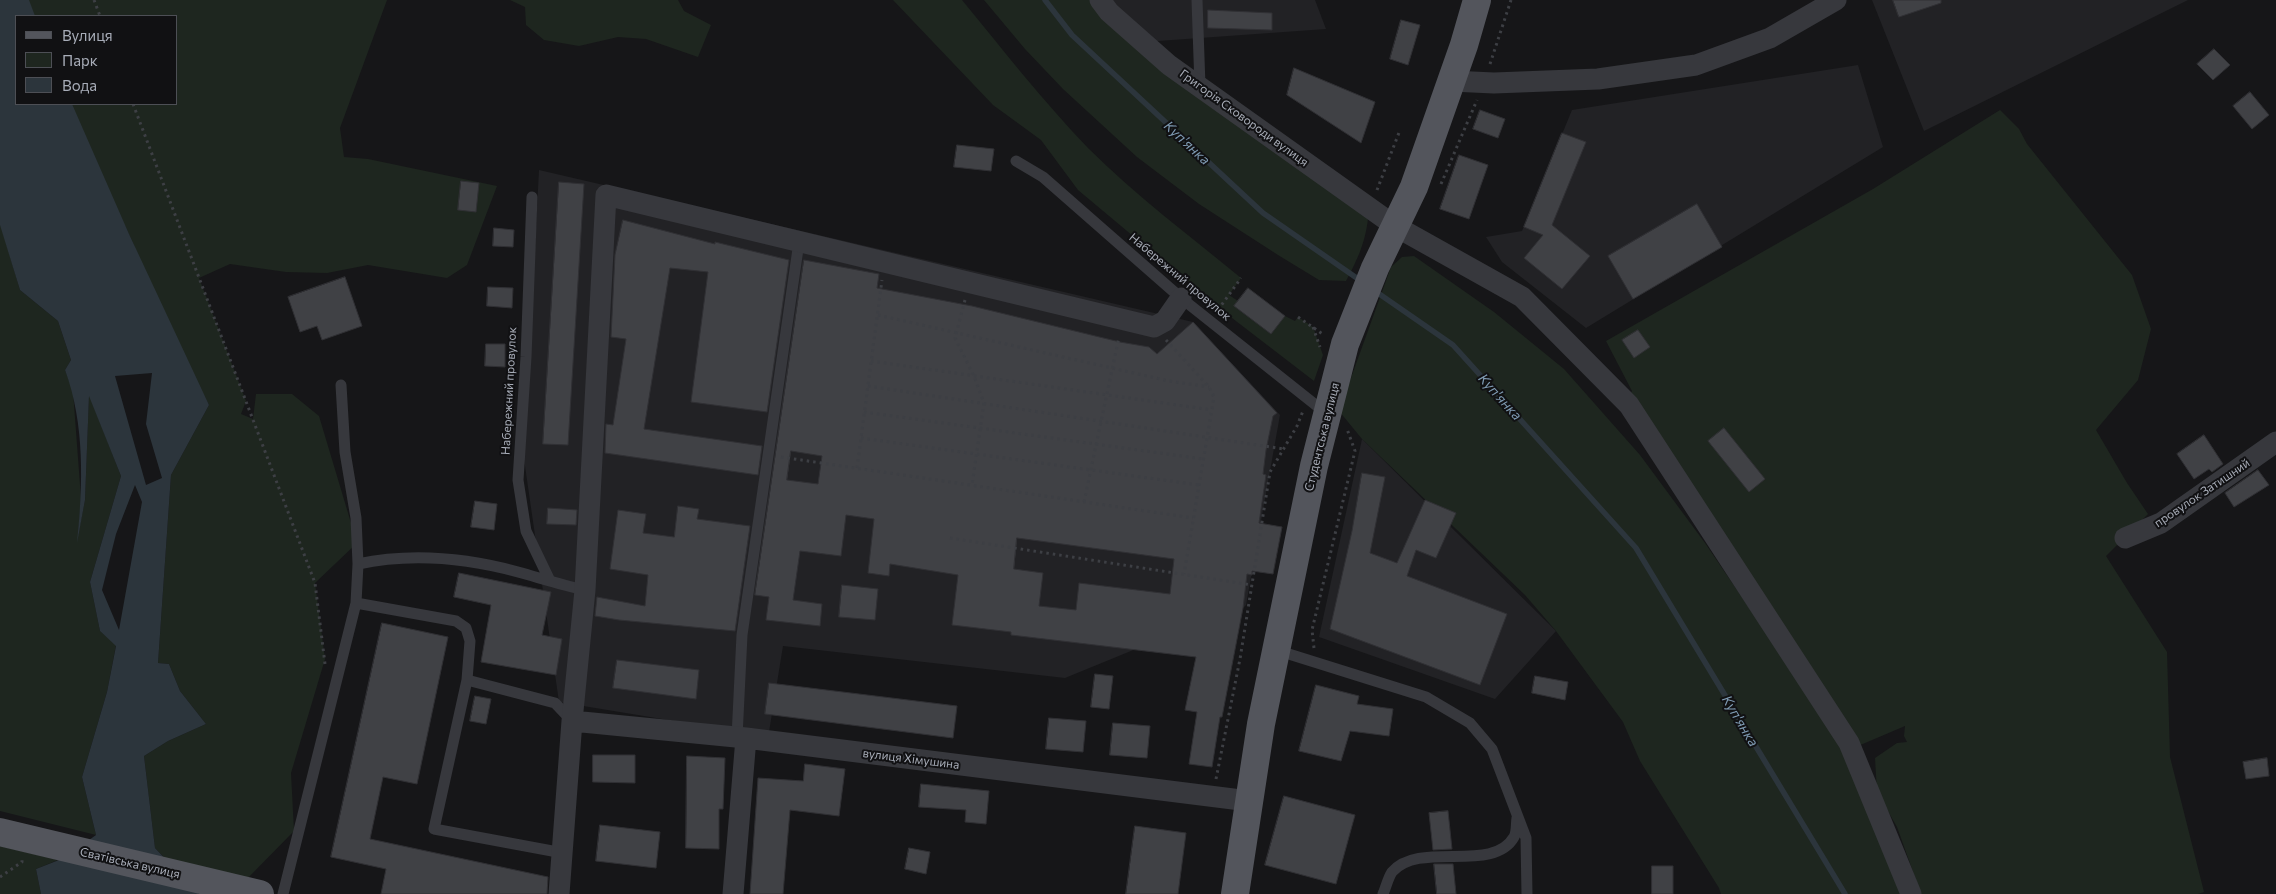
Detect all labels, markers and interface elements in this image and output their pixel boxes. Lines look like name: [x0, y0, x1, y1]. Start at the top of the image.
legend: [15, 15, 178, 105]
text: Вулиця: [62, 26, 113, 44]
text: Парк: [62, 51, 98, 69]
street label: Григорія Сковороди вулиця: [1177, 67, 1311, 169]
text: Вода: [62, 76, 97, 94]
water label: Куп'янка: [1160, 117, 1214, 169]
street label: Набережний провулок: [1126, 230, 1234, 324]
street label: Набережний провулок: [498, 327, 520, 455]
water label: Куп'янка: [1475, 370, 1525, 424]
street label: Студентська вулиця: [1302, 381, 1342, 493]
street label: провулок Затишний: [2151, 456, 2253, 530]
water label: Куп'янка: [1718, 692, 1762, 750]
street label: вулиця Хімушина: [862, 746, 960, 772]
street label: Сватівська вулиця: [79, 844, 181, 882]

